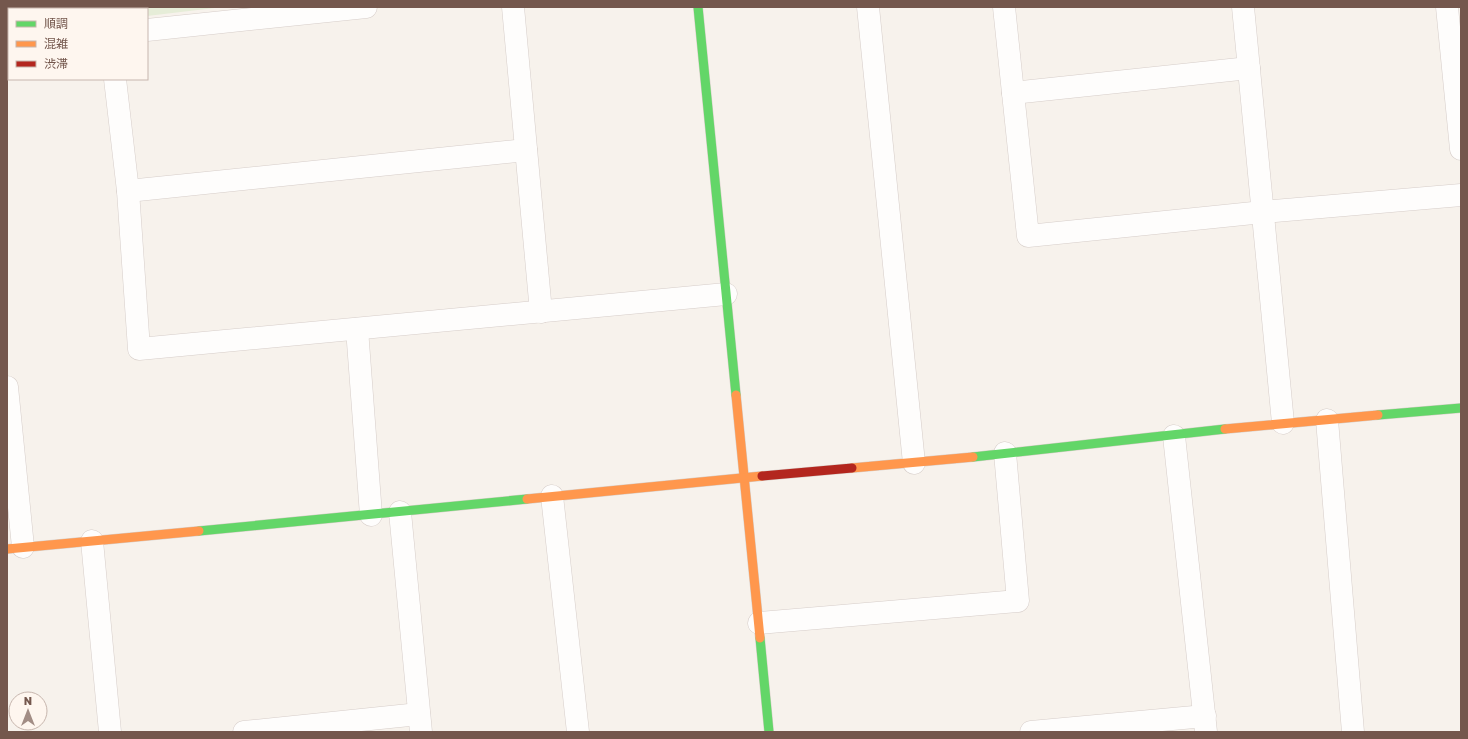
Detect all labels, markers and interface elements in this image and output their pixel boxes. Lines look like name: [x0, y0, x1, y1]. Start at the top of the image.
legend: [8, 8, 148, 80]
text: 順調: [44, 16, 68, 31]
text: 混雑: [44, 36, 68, 51]
text: 渋滞: [44, 56, 68, 71]
north arrow: [8, 691, 48, 731]
text: N: [24, 694, 32, 707]

